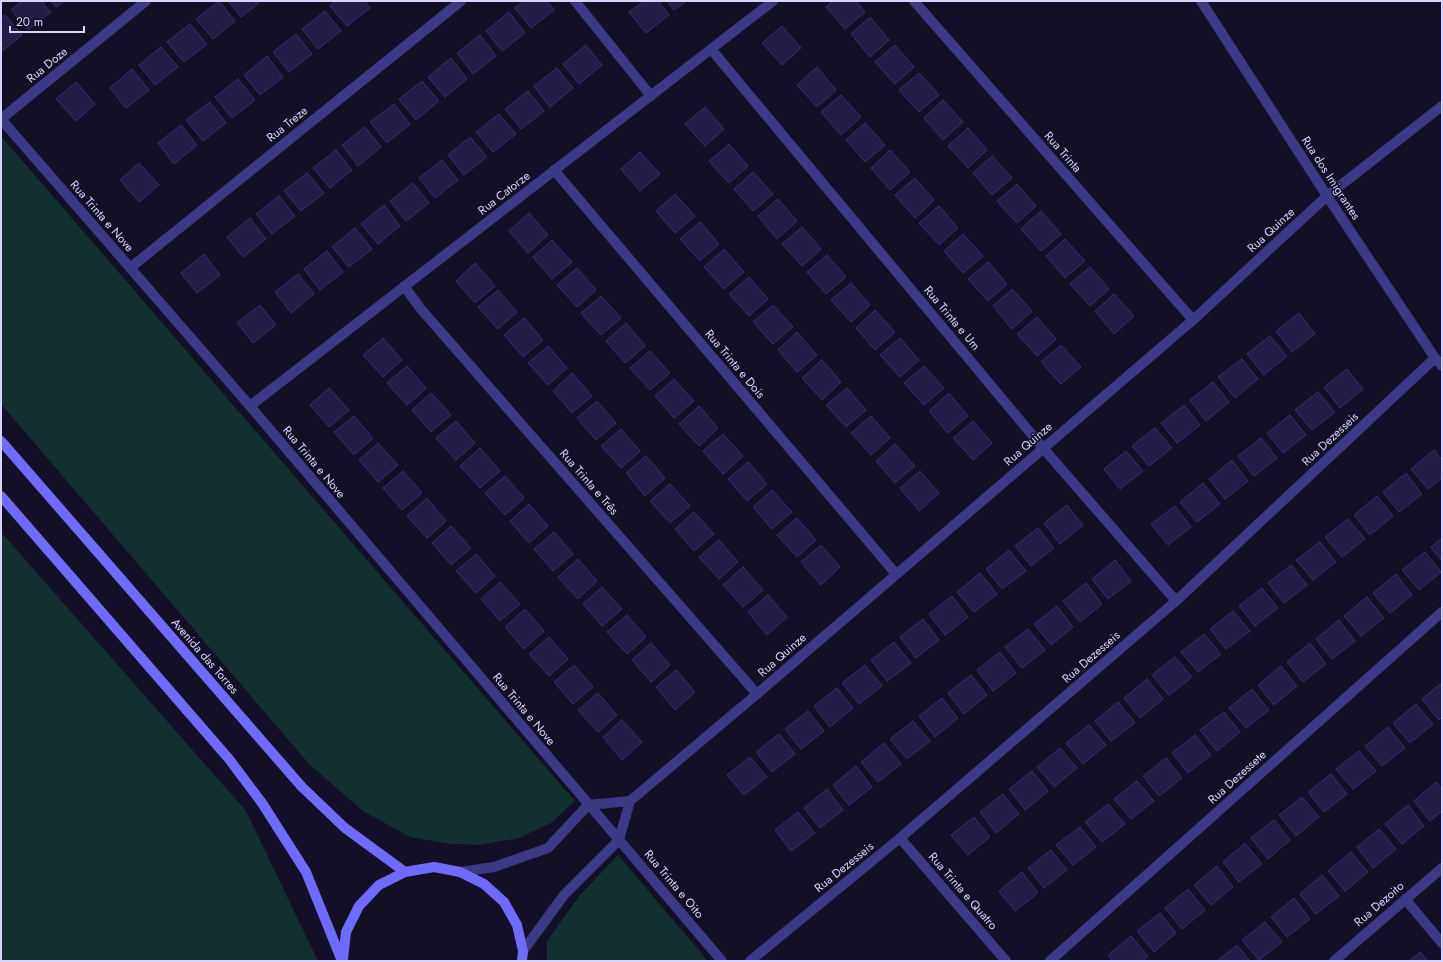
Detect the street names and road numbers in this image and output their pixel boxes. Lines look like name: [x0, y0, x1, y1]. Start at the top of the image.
street label: Rua Doze: [23, 43, 71, 87]
street label: Rua Treze: [263, 102, 311, 146]
street label: Rua Trinta: [1040, 128, 1086, 177]
street label: Rua dos Imigrantes: [1297, 133, 1365, 224]
street label: Rua Catorze: [474, 167, 534, 219]
street label: Rua Trinta e Nove: [66, 176, 138, 256]
street label: Rua Quinze: [1243, 203, 1299, 257]
street label: Rua Trinta e Um: [920, 282, 984, 354]
street label: Rua Trinta e Dois: [701, 326, 769, 403]
street label: Rua Dezesseis: [1298, 408, 1363, 470]
street label: Rua Quinze: [1000, 418, 1056, 470]
street label: Rua Trinta e Nove: [278, 422, 350, 502]
street label: Rua Trinta e Três: [555, 445, 623, 519]
street label: Avenida das Torres: [167, 614, 243, 698]
street label: Rua Dezesseis: [1058, 627, 1124, 687]
street label: Rua Quinze: [754, 629, 810, 681]
street label: Rua Trinta e Nove: [488, 669, 560, 749]
street label: Rua Dezessete: [1204, 746, 1270, 808]
street label: Rua Dezesseis: [810, 837, 878, 897]
street label: Rua Trinta e Oito: [640, 846, 708, 923]
street label: Rua Trinta e Quatro: [924, 848, 1002, 934]
street label: Rua Dezoito: [1350, 877, 1408, 931]

